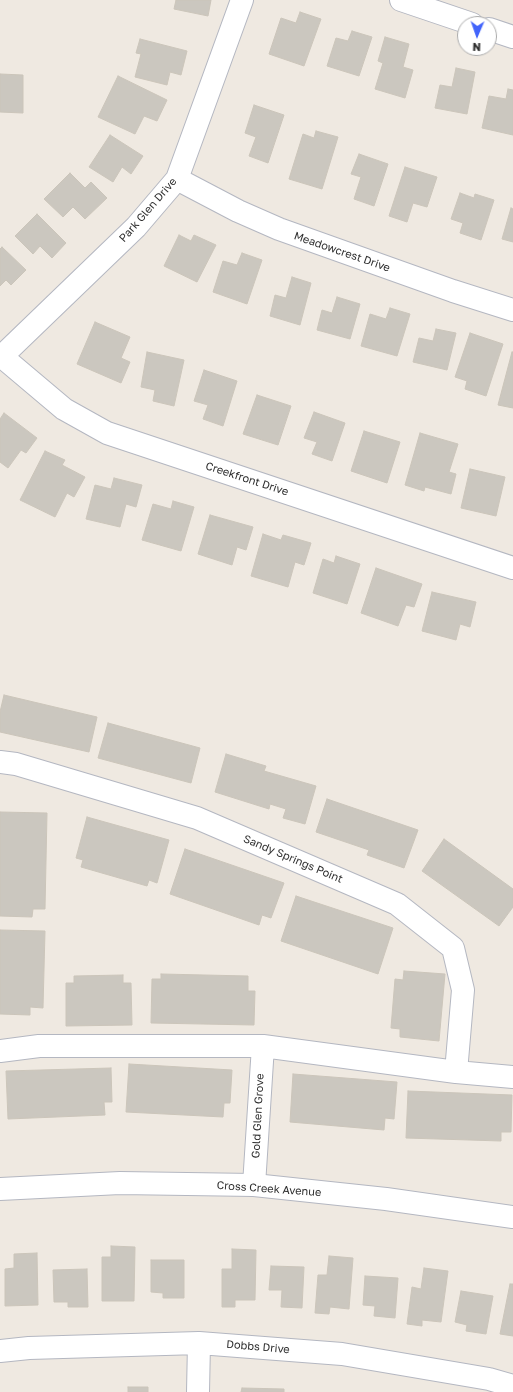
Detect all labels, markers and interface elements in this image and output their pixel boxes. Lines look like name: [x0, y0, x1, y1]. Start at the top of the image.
north arrow: [457, 16, 497, 56]
text: N: [472, 41, 481, 54]
street label: Park Glen Drive: [116, 175, 180, 245]
street label: Meadowcrest Drive: [292, 229, 392, 275]
street label: Creekfront Drive: [204, 459, 290, 499]
street label: Sandy Springs Point: [241, 832, 345, 886]
street label: Gold Glen Grove: [249, 1073, 267, 1159]
street label: Cross Creek Avenue: [216, 1179, 322, 1199]
street label: Dobbs Drive: [226, 1338, 290, 1356]

